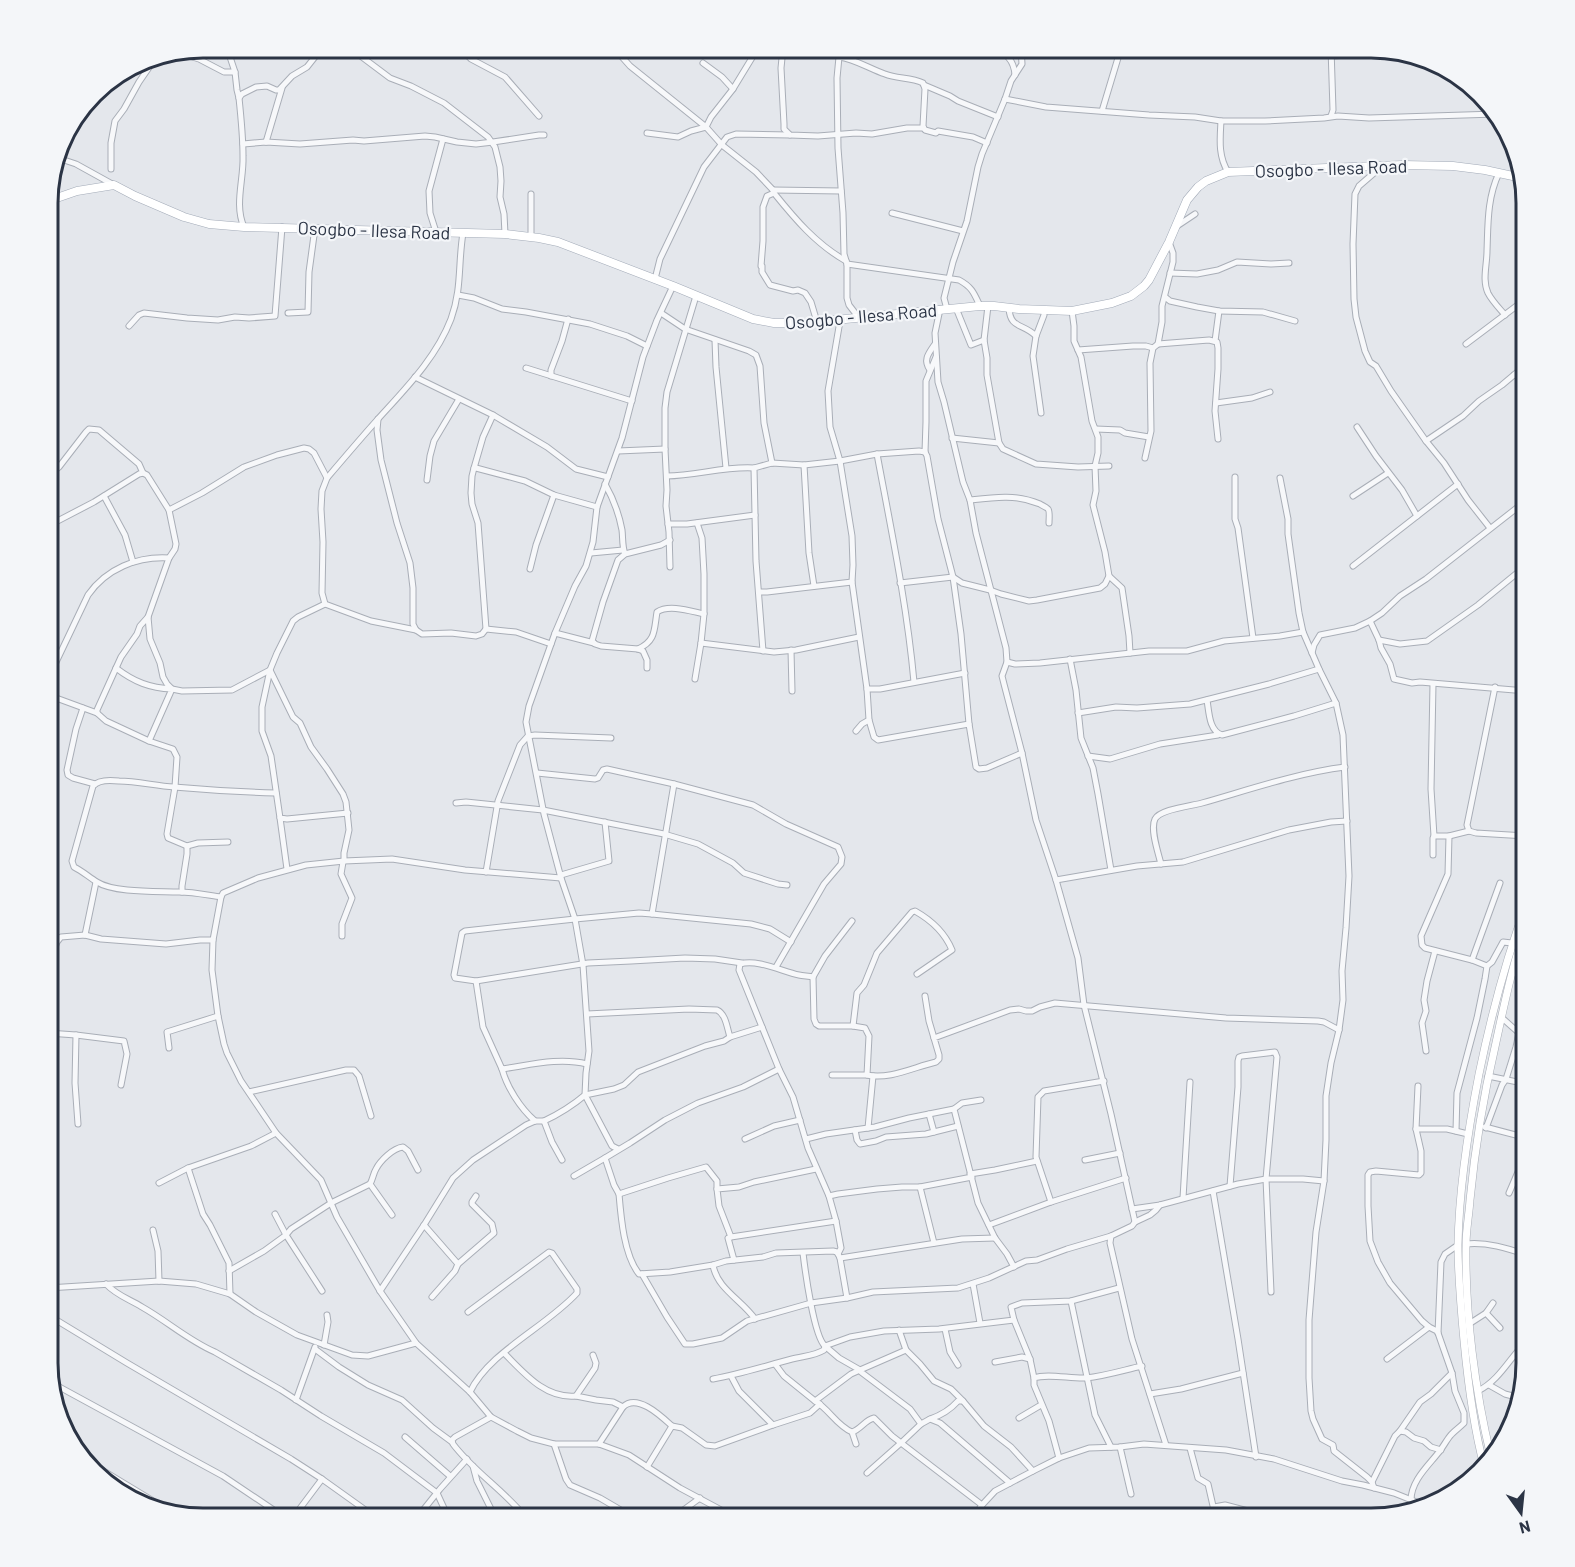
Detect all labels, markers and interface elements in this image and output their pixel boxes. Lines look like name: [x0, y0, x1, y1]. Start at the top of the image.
street label: Osogbo - Ilesa Road: [1254, 154, 1408, 182]
street label: Osogbo - Ilesa Road: [297, 216, 451, 244]
street label: Osogbo - Ilesa Road: [784, 298, 938, 334]
north arrow: [1491, 1483, 1551, 1543]
text: N: [1517, 1517, 1533, 1539]

